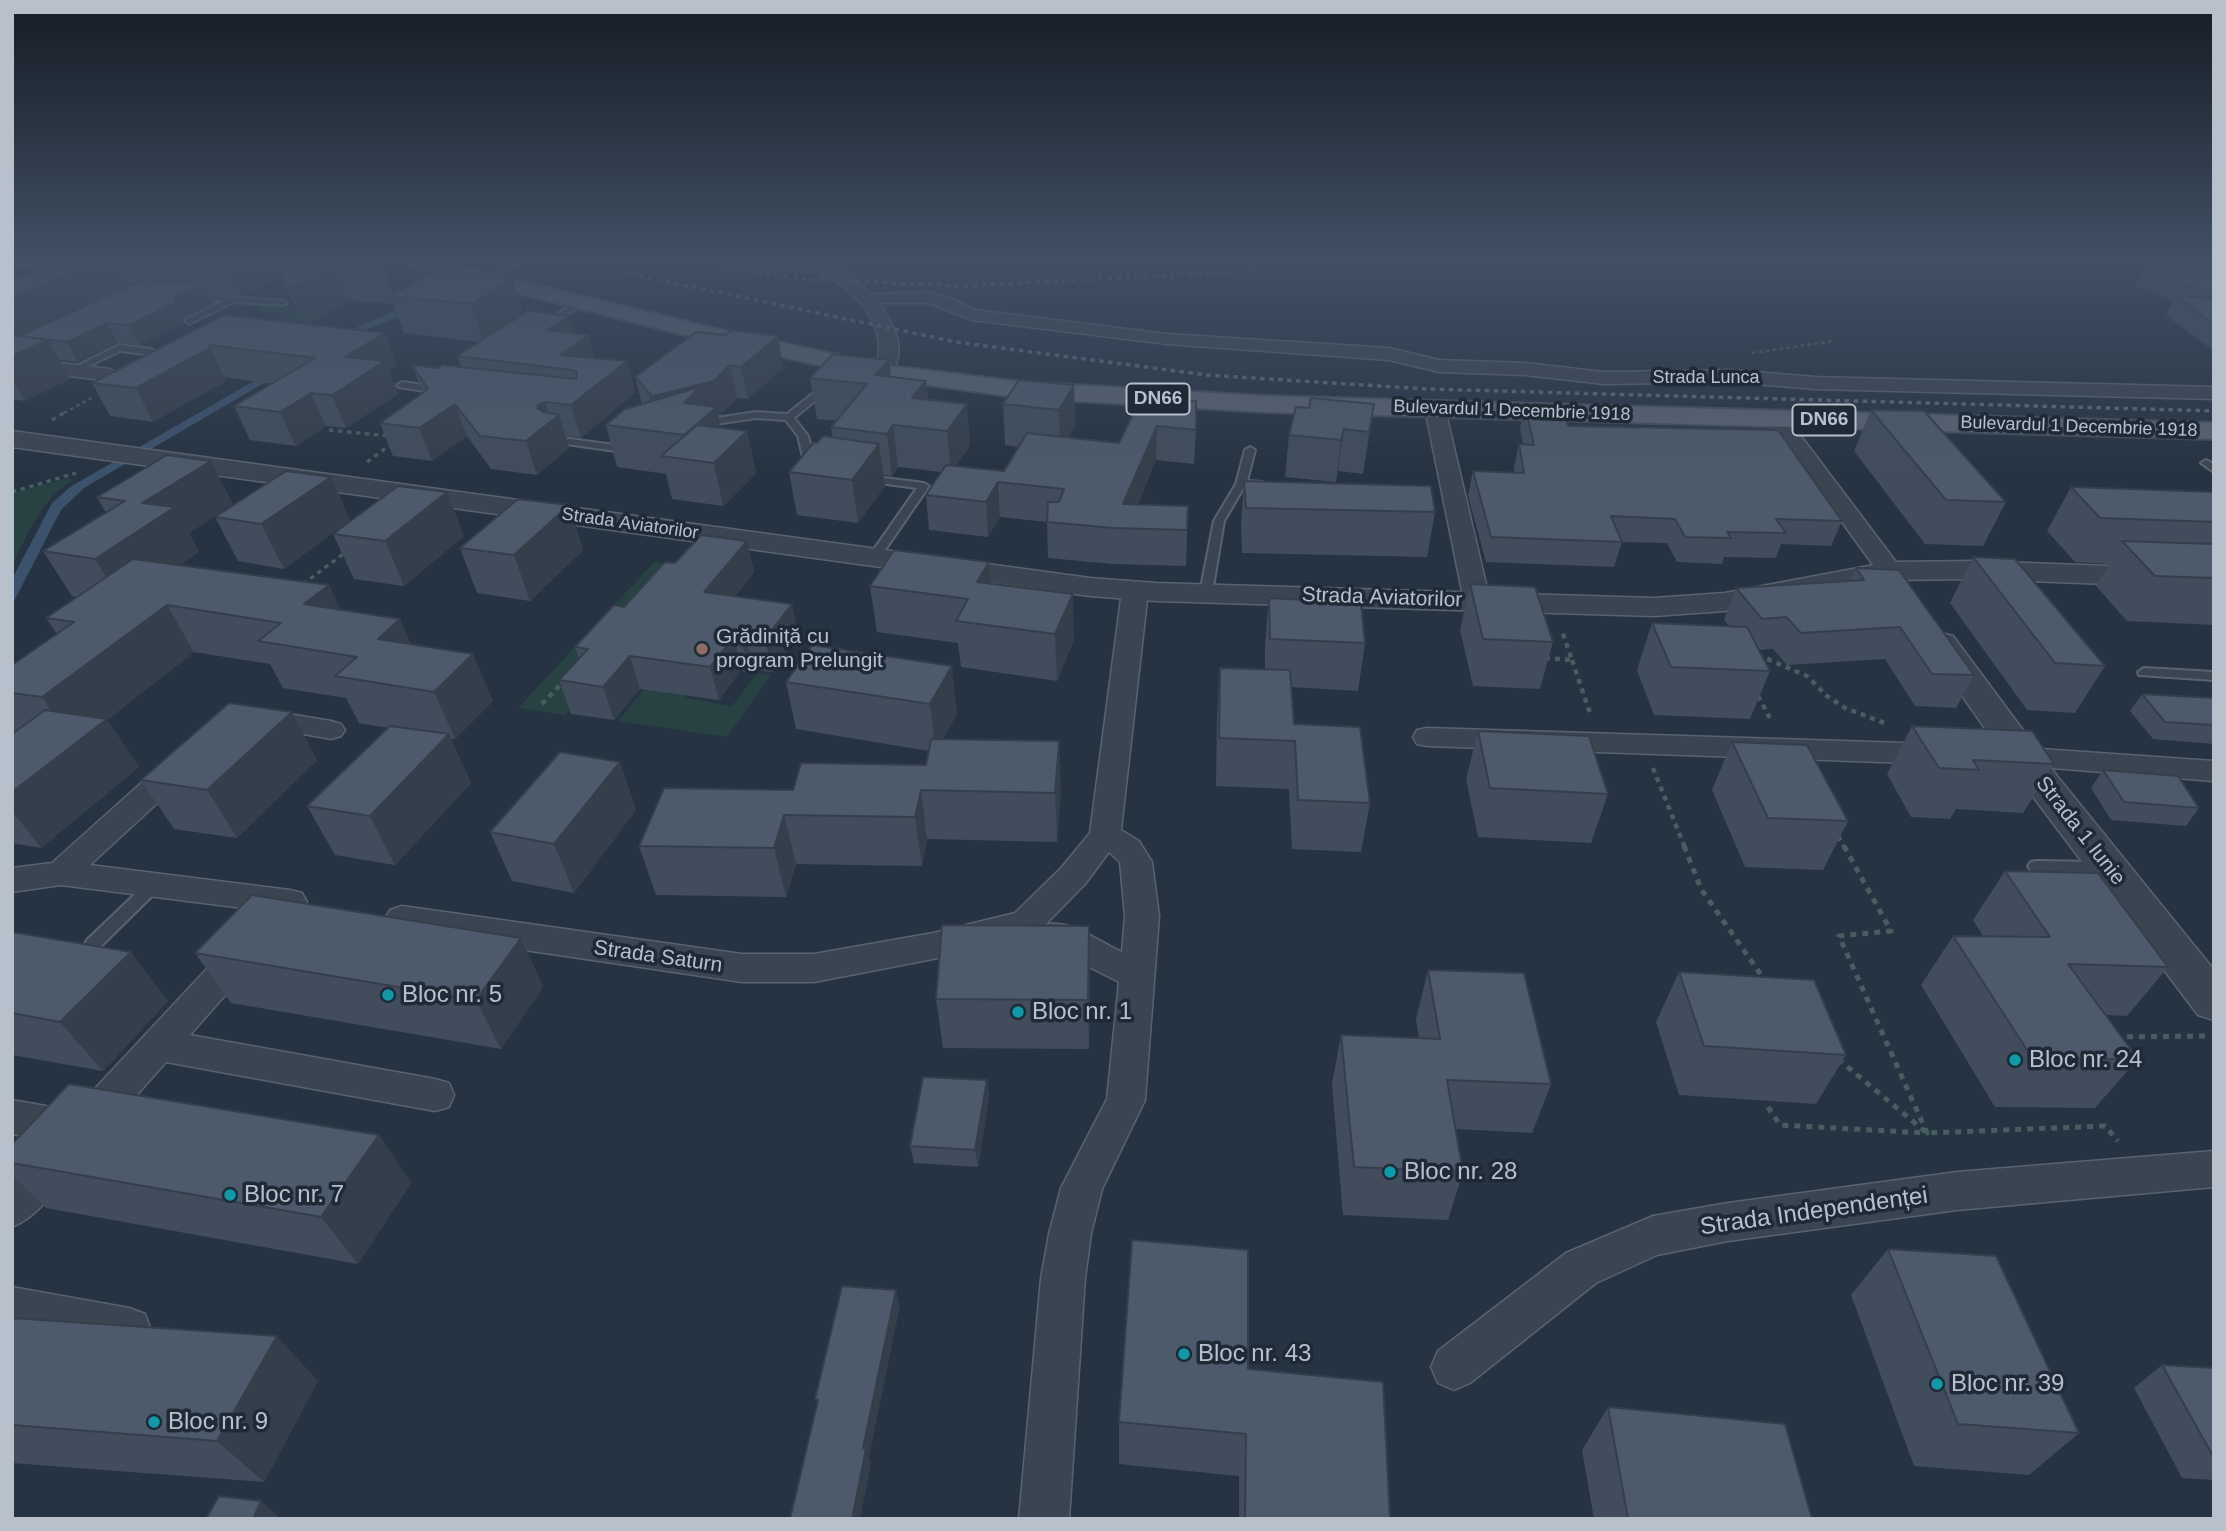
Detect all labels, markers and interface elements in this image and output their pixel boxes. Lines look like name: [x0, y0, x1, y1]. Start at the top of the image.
street label: Strada Lunca: [1652, 367, 1760, 389]
road number: DN66: [1126, 384, 1190, 414]
street label: Bulevardul 1 Decembrie 1918: [1393, 396, 1631, 426]
road number: DN66: [1792, 404, 1856, 436]
street label: Bulevardul 1 Decembrie 1918: [1960, 412, 2198, 442]
street label: Strada Aviatorilor: [560, 504, 700, 544]
street label: Strada Aviatorilor: [1301, 583, 1463, 613]
place label: Grădiniță cu program Prelungit: [716, 624, 883, 674]
marker: Grădiniță cu program Prelungit: [694, 641, 710, 657]
street label: Strada 1 Iunie: [2030, 772, 2130, 890]
street label: Strada Saturn: [592, 936, 724, 978]
place label: Bloc nr. 5: [402, 981, 502, 1009]
marker: Bloc nr. 5: [380, 987, 396, 1003]
place label: Bloc nr. 1: [1032, 998, 1132, 1026]
marker: Bloc nr. 1: [1010, 1004, 1026, 1020]
place label: Bloc nr. 24: [2029, 1046, 2142, 1074]
marker: Bloc nr. 24: [2007, 1052, 2023, 1068]
place label: Bloc nr. 28: [1404, 1158, 1517, 1186]
marker: Bloc nr. 28: [1382, 1164, 1398, 1180]
place label: Bloc nr. 7: [244, 1181, 344, 1209]
street label: Strada Independenței: [1698, 1182, 1930, 1242]
marker: Bloc nr. 7: [222, 1187, 238, 1203]
place label: Bloc nr. 43: [1198, 1340, 1311, 1368]
marker: Bloc nr. 43: [1176, 1346, 1192, 1362]
place label: Bloc nr. 39: [1951, 1370, 2064, 1398]
marker: Bloc nr. 39: [1929, 1376, 1945, 1392]
place label: Bloc nr. 9: [168, 1408, 268, 1436]
marker: Bloc nr. 9: [146, 1414, 162, 1430]

